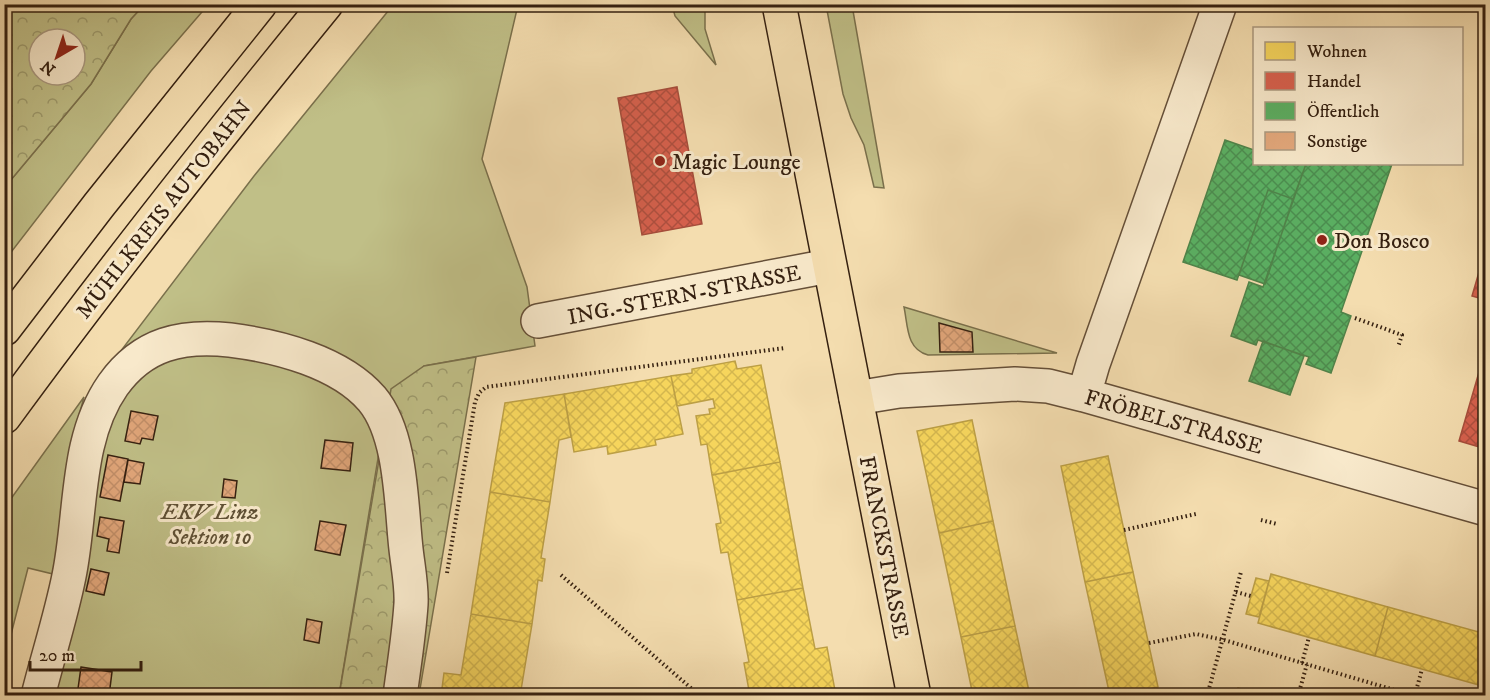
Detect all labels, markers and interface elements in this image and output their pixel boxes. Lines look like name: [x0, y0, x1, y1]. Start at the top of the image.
north arrow: [27, 27, 87, 87]
legend: [1253, 27, 1463, 165]
text: Wohnen: [1306, 41, 1368, 63]
text: N: [37, 56, 60, 80]
text: Handel: [1307, 71, 1362, 93]
street label: MÜHLKREIS AUTOBAHN: [71, 95, 258, 324]
text: Öffentlich: [1307, 101, 1380, 123]
text: Sonstige: [1307, 131, 1367, 153]
place label: Magic Lounge: [672, 149, 801, 176]
marker: Magic Lounge: [653, 154, 667, 168]
place label: Don Bosco: [1334, 228, 1429, 255]
marker: Don Bosco: [1315, 233, 1329, 247]
street label: ING.-STERN-STRASSE: [565, 260, 803, 331]
street label: FRÖBELSTRASSE: [1081, 384, 1266, 461]
street label: FRANCKSTRASSE: [853, 454, 914, 641]
park label: EKV Linz Sektion 10: [159, 499, 259, 551]
scale bar: [30, 634, 141, 672]
text: 20 m: [39, 645, 75, 667]

